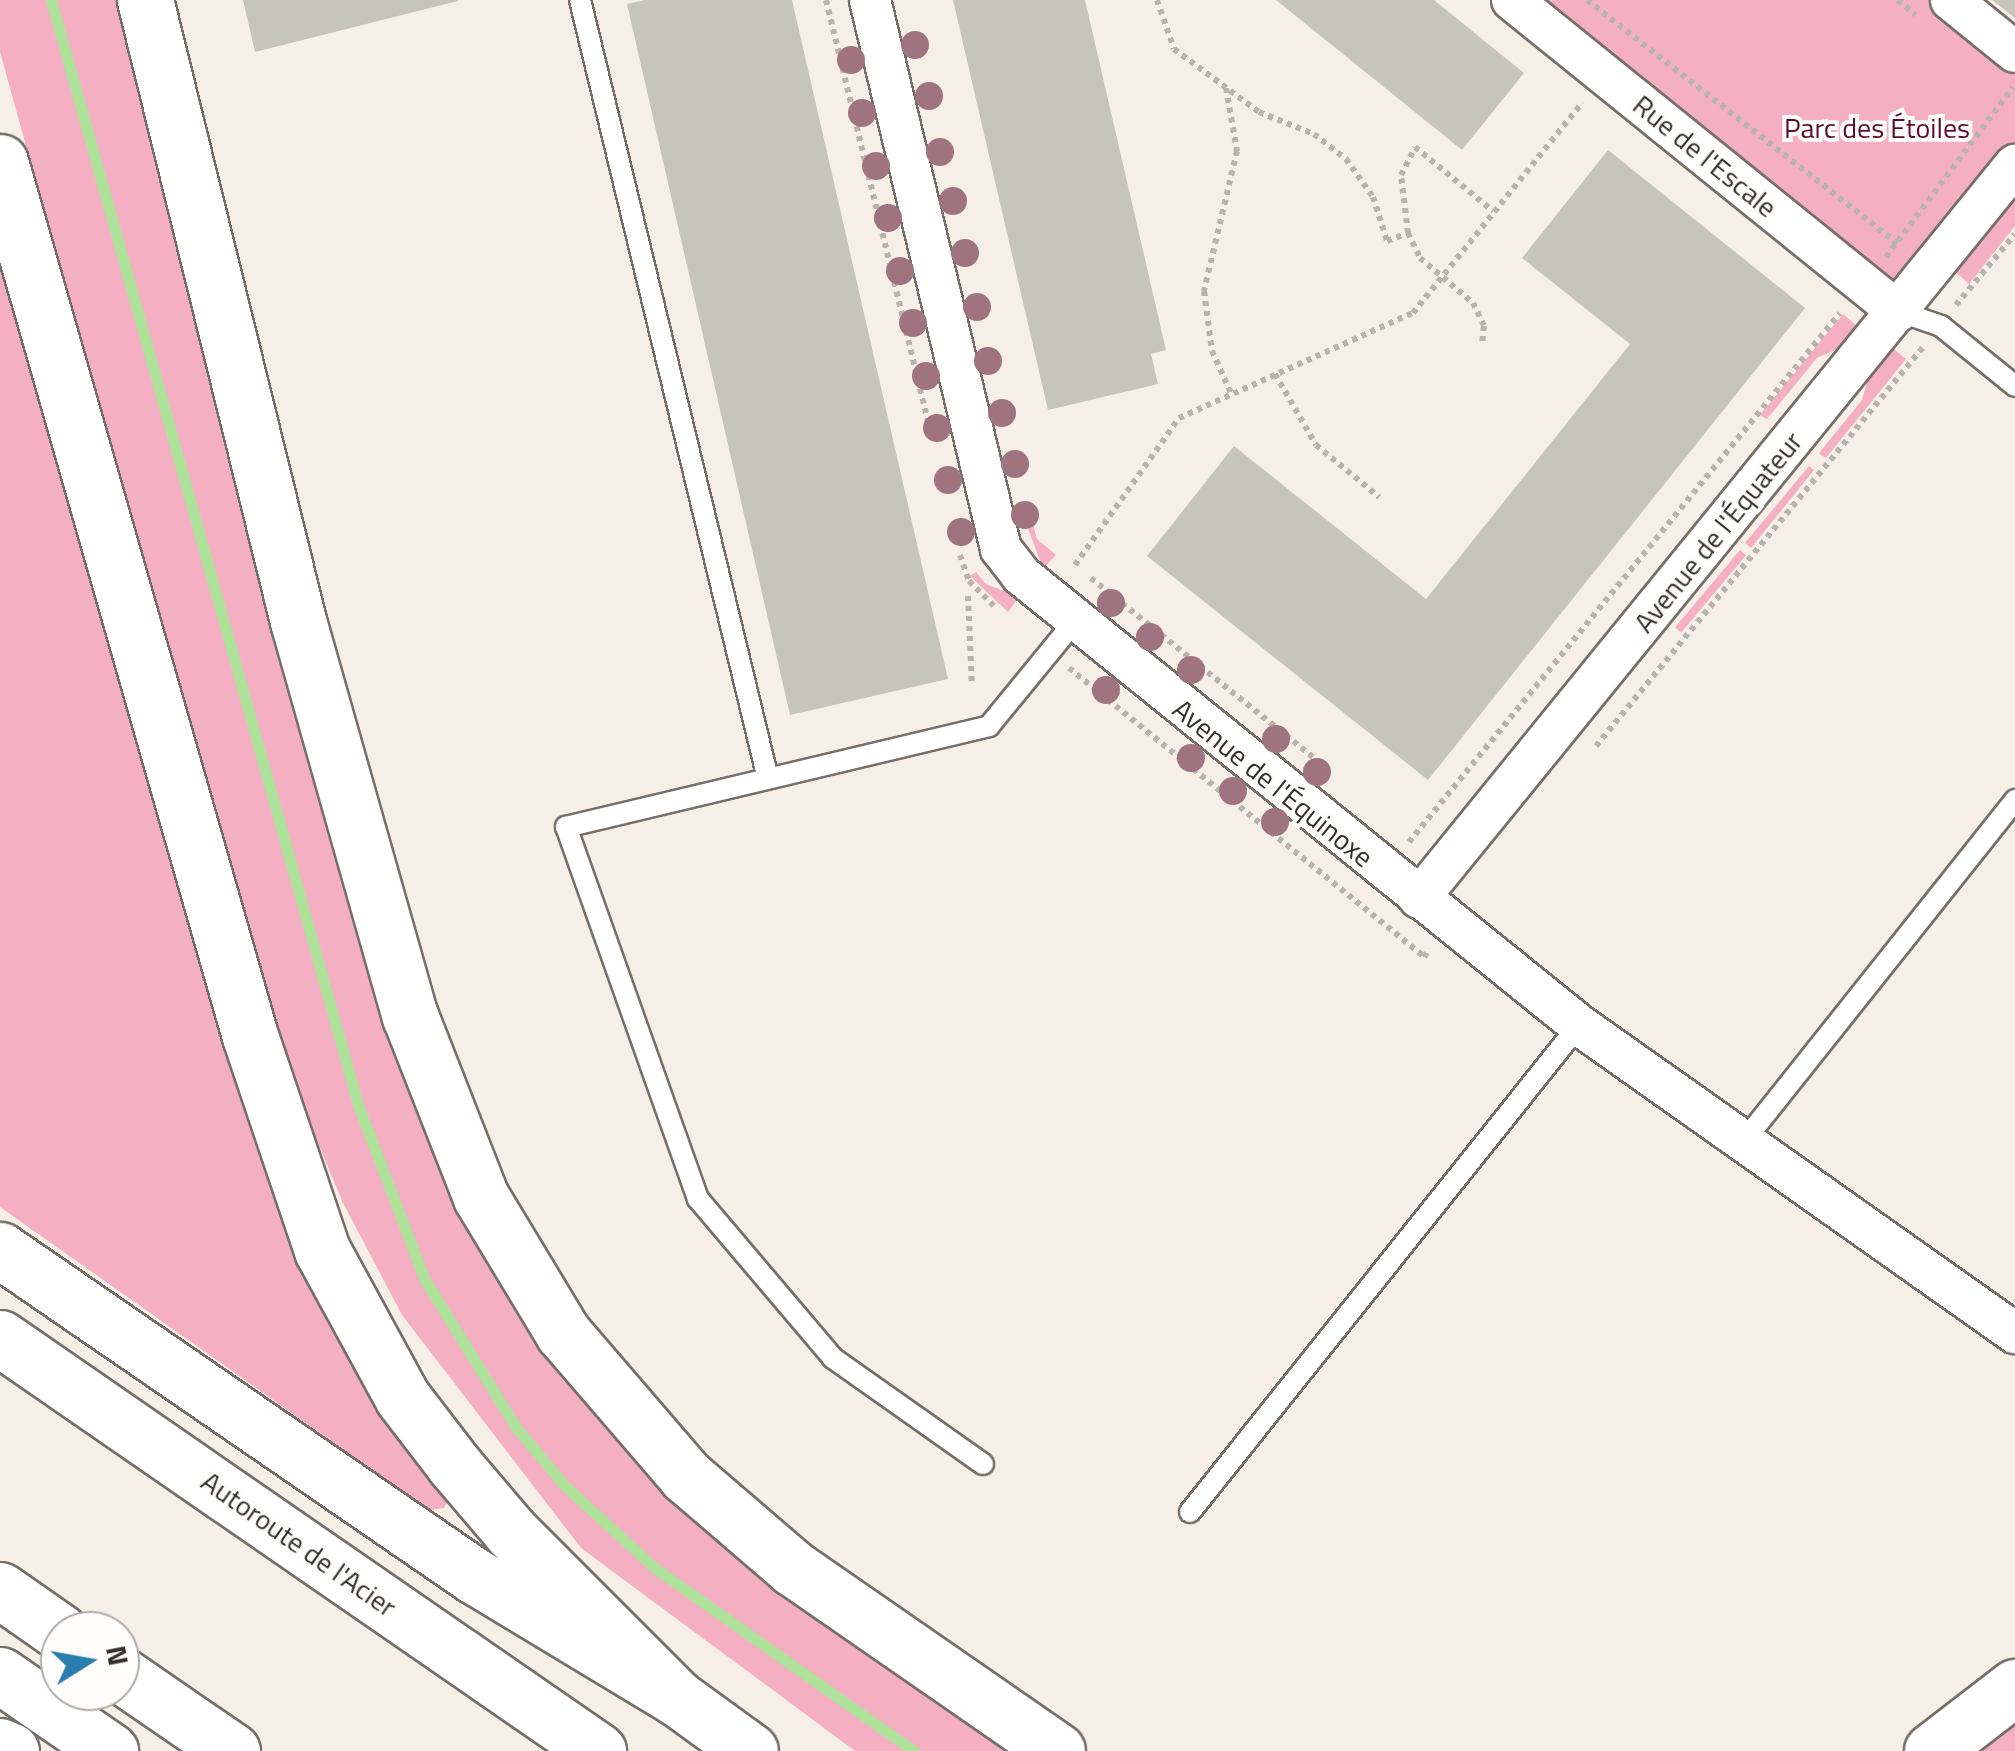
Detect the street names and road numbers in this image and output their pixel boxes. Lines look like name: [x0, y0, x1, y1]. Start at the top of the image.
street label: Rue de l'Escale: [1626, 88, 1784, 224]
street label: Avenue de l'Équateur: [1627, 425, 1809, 639]
street label: Avenue de l'Équinoxe: [1166, 692, 1380, 874]
street label: Autoroute de l'Acier: [195, 1464, 403, 1624]

